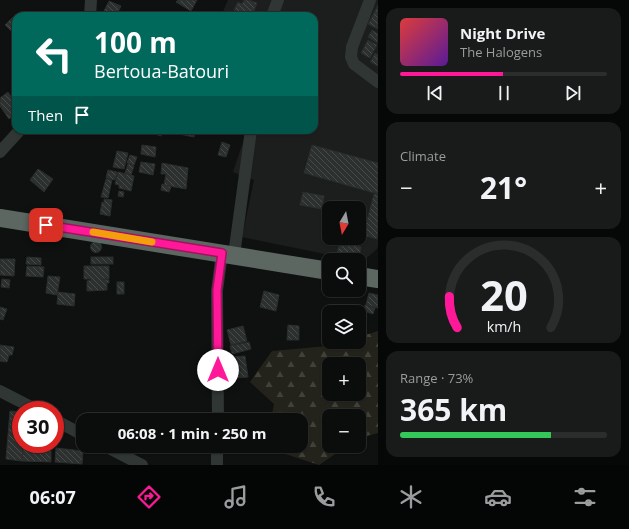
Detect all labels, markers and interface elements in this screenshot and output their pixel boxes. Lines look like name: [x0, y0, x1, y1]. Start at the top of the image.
text: 100 m: [94, 23, 177, 61]
text: Night Drive: [460, 23, 545, 43]
icon: left: [28, 28, 80, 80]
text: The Halogens: [460, 43, 542, 61]
text: Bertoua-Batouri: [94, 59, 229, 83]
icon: previous: [424, 82, 446, 104]
icon: pause: [493, 82, 515, 104]
icon: next: [562, 82, 584, 104]
icon: arrive: [71, 104, 93, 126]
text: Then: [28, 105, 63, 125]
text: Climate: [400, 147, 446, 165]
text: 21°: [480, 167, 527, 208]
text: −: [400, 172, 413, 202]
text: +: [594, 172, 607, 202]
north arrow: [322, 201, 366, 245]
map controls: [322, 201, 366, 453]
pin: [29, 208, 63, 242]
icon: arrive: [35, 214, 57, 236]
button: search: [322, 253, 366, 297]
text: 20: [480, 266, 527, 322]
button: layers: [322, 305, 366, 349]
text: km/h: [486, 316, 521, 335]
position arrow: [197, 349, 239, 391]
button: +: [322, 357, 366, 401]
text: Range · 73%: [400, 369, 473, 387]
text: 365 km: [400, 389, 507, 430]
speed limit sign: 30: [12, 401, 64, 453]
button: −: [322, 409, 366, 453]
text: 06:08 · 1 min · 250 m: [118, 423, 266, 443]
icon: directions: [135, 483, 163, 511]
icon: music: [222, 483, 250, 511]
icon: phone: [310, 483, 338, 511]
icon: climate: [397, 483, 425, 511]
icon: car: [484, 483, 512, 511]
icon: filters: [571, 483, 599, 511]
text: 06:07: [30, 485, 76, 509]

